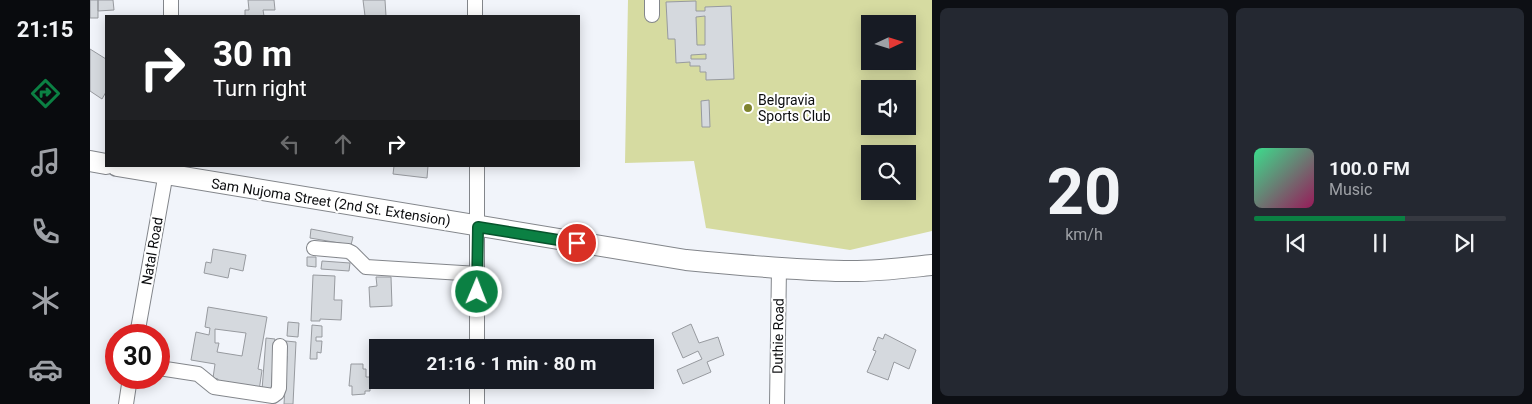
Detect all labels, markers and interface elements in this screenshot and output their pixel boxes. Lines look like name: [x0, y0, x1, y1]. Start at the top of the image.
north arrow: [861, 15, 916, 70]
map controls: [861, 15, 916, 200]
text: 21:15: [17, 17, 73, 42]
text: 30 m: [213, 34, 292, 75]
icon: right: [130, 35, 195, 100]
icon: directions: [28, 76, 63, 111]
text: Turn right: [213, 76, 307, 101]
button: sound: [861, 80, 916, 135]
place label: Belgravia Sports Club: [758, 92, 831, 124]
marker: Belgravia Sports Club: [742, 102, 754, 114]
icon: left: [276, 130, 304, 158]
icon: ahead: [329, 130, 357, 158]
icon: right: [382, 130, 410, 158]
icon: music: [28, 145, 63, 180]
button: search: [861, 145, 916, 200]
text: 20: [1047, 154, 1121, 230]
text: 100.0 FM: [1329, 157, 1410, 180]
street label: Sam Nujoma Street (2nd St. Extension): [210, 175, 452, 230]
text: Music: [1329, 180, 1372, 199]
icon: phone: [28, 214, 63, 249]
street label: Natal Road: [138, 216, 166, 286]
pin: [556, 222, 598, 264]
text: km/h: [1065, 225, 1103, 244]
icon: arrive: [563, 229, 591, 257]
icon: previous: [1282, 229, 1310, 257]
icon: pause: [1366, 229, 1394, 257]
icon: next: [1450, 229, 1478, 257]
position arrow: [450, 265, 502, 317]
icon: climate: [28, 283, 63, 318]
street label: Duthie Road: [769, 298, 787, 374]
speed limit sign: 30: [105, 324, 170, 389]
icon: car: [28, 352, 63, 387]
text: 21:16 · 1 min · 80 m: [426, 352, 597, 375]

